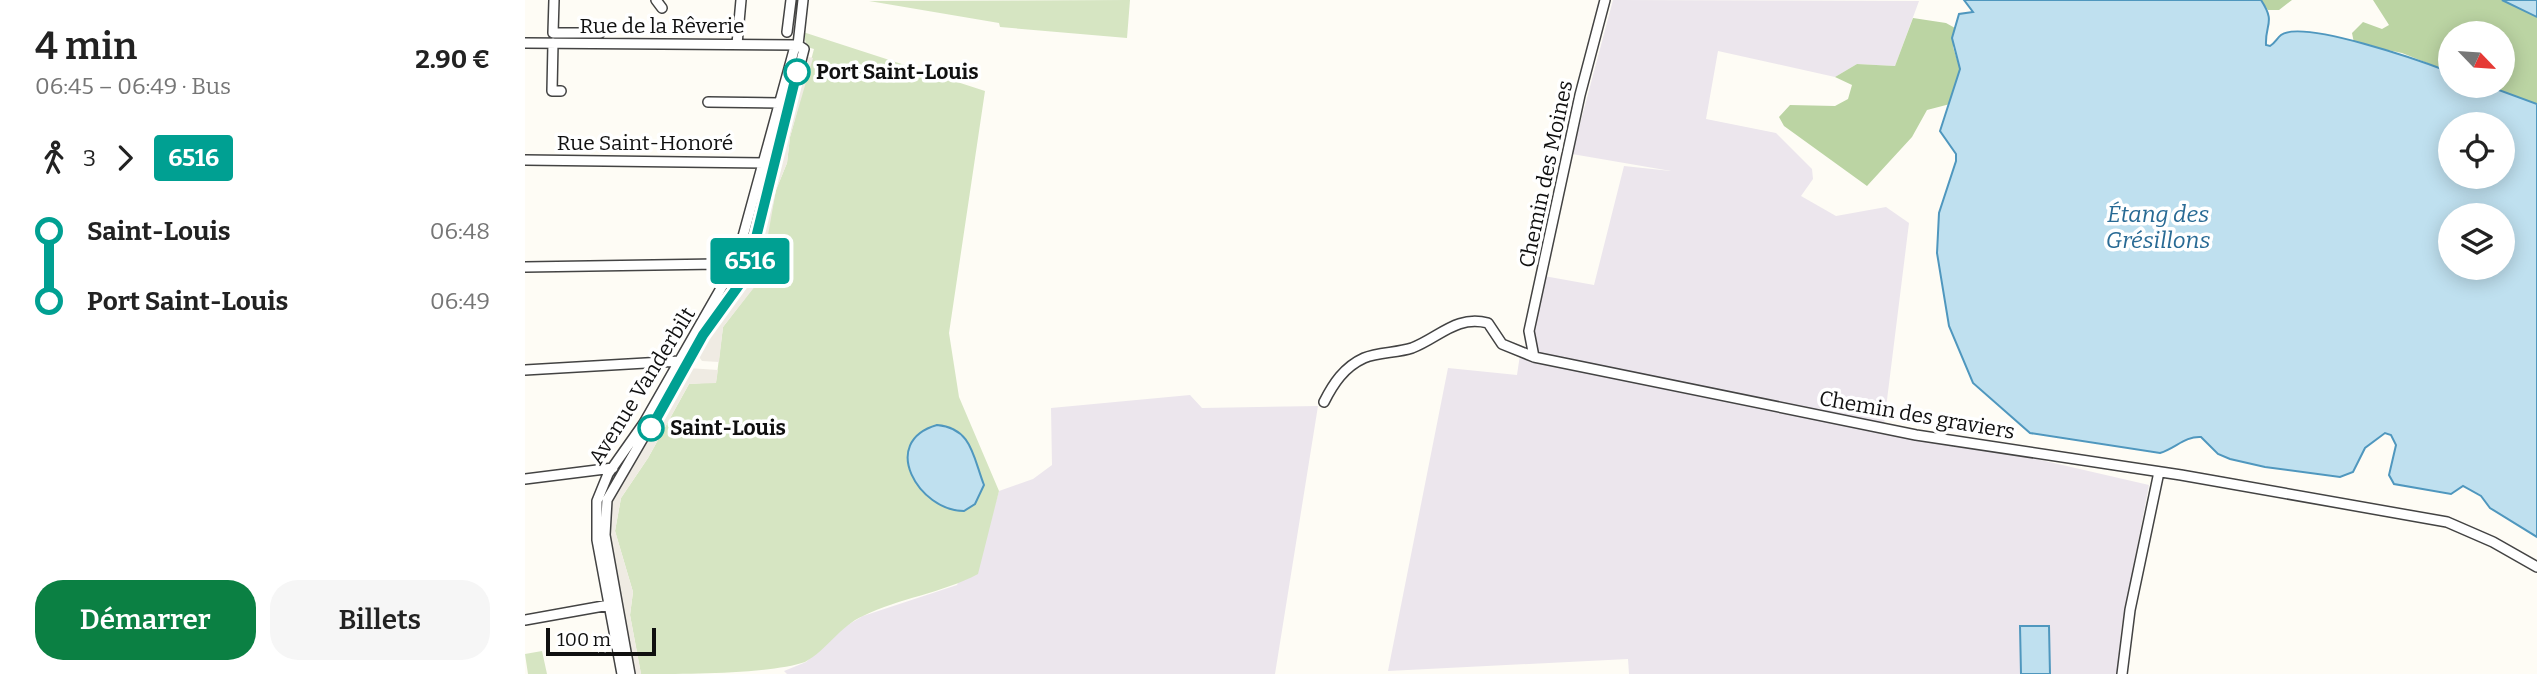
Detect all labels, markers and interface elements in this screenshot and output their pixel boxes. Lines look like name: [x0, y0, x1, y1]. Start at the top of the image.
street label: Rue de la Rêverie: [579, 13, 745, 39]
north arrow: [2438, 21, 2515, 98]
map controls: [2438, 21, 2515, 280]
text: 4 min: [35, 23, 137, 69]
text: 2.90 €: [415, 44, 490, 75]
marker: Port Saint-Louis: [784, 59, 810, 85]
place label: Port Saint-Louis: [816, 59, 979, 85]
text: 06:45 – 06:49 · Bus: [35, 72, 231, 100]
street label: Chemin des Moines: [1513, 78, 1579, 270]
button: locate: [2438, 112, 2515, 189]
street label: Rue Saint-Honoré: [557, 130, 733, 156]
icon: walk: [35, 139, 73, 177]
icon: forward: [106, 139, 144, 177]
text: 3: [83, 144, 96, 172]
text: 6516: [168, 144, 219, 172]
water label: Étang des Grésillons: [2106, 200, 2210, 254]
button: layers: [2438, 203, 2515, 280]
text: Saint-Louis: [87, 216, 231, 247]
text: 06:48: [430, 217, 490, 245]
line badge: 6516: [701, 238, 799, 284]
text: 6516: [724, 247, 776, 275]
text: Port Saint-Louis: [87, 286, 288, 317]
text: 06:49: [430, 287, 490, 315]
street label: Avenue Vanderbilt: [583, 302, 701, 469]
street label: Chemin des graviers: [1817, 385, 2017, 445]
marker: Saint-Louis: [638, 415, 664, 441]
place label: Saint-Louis: [670, 415, 786, 441]
button: Démarrer: [35, 580, 256, 660]
button: Billets: [270, 580, 490, 660]
scale bar: [546, 625, 656, 657]
text: 100 m: [557, 628, 611, 651]

